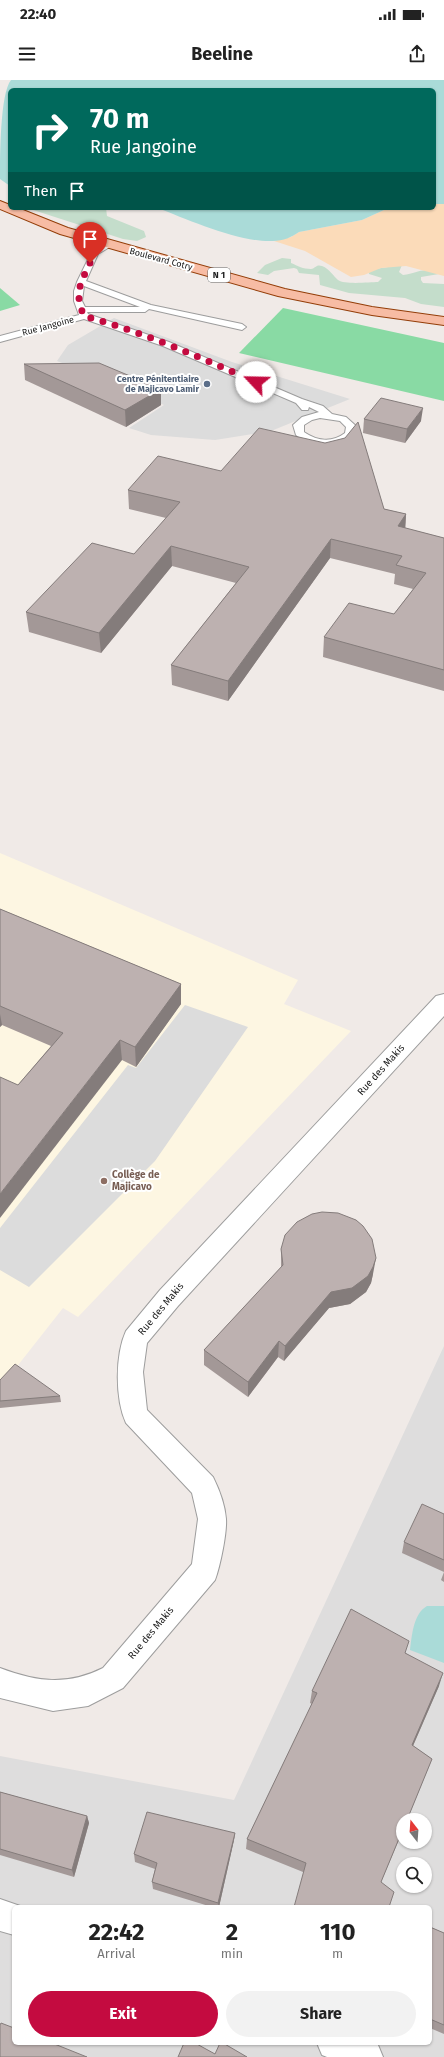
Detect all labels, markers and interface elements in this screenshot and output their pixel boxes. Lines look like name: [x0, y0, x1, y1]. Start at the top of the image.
text: 22:40: [20, 5, 56, 23]
icon: menu: [16, 43, 38, 65]
text: Beeline: [191, 43, 253, 65]
icon: share: [406, 43, 428, 65]
text: 70 m: [90, 102, 149, 135]
icon: right: [24, 104, 76, 156]
text: Rue Jangoine: [90, 136, 197, 158]
icon: arrive: [66, 180, 88, 202]
text: Then: [24, 182, 58, 200]
pin: [73, 222, 107, 263]
icon: arrive: [79, 228, 101, 250]
street label: Boulevard Cotry: [128, 246, 194, 272]
road number: N 1: [208, 268, 230, 282]
street label: Rue Jangoine: [21, 314, 75, 338]
position arrow: [235, 361, 277, 403]
place label: Centre Pénitentiaire de Majicavo Lamir: [117, 374, 199, 394]
marker: Centre Pénitentiaire de Majicavo Lamir: [202, 379, 212, 389]
street label: Rue des Makis: [355, 1042, 407, 1098]
place label: Collège de Majicavo: [112, 1168, 160, 1193]
marker: Collège de Majicavo: [99, 1176, 109, 1186]
street label: Rue des Makis: [136, 1280, 187, 1338]
street label: Rue des Makis: [126, 1604, 177, 1662]
north arrow: [396, 1813, 432, 1849]
map controls: [396, 1813, 432, 1893]
button: search: [396, 1857, 432, 1893]
text: 22:42: [88, 1918, 144, 1946]
text: 2: [226, 1918, 238, 1946]
text: 110: [320, 1918, 356, 1946]
text: Arrival: [97, 1946, 135, 1961]
text: min: [221, 1946, 243, 1961]
text: m: [332, 1946, 343, 1961]
button: Exit: [28, 1991, 218, 2037]
button: Share: [226, 1991, 416, 2037]

